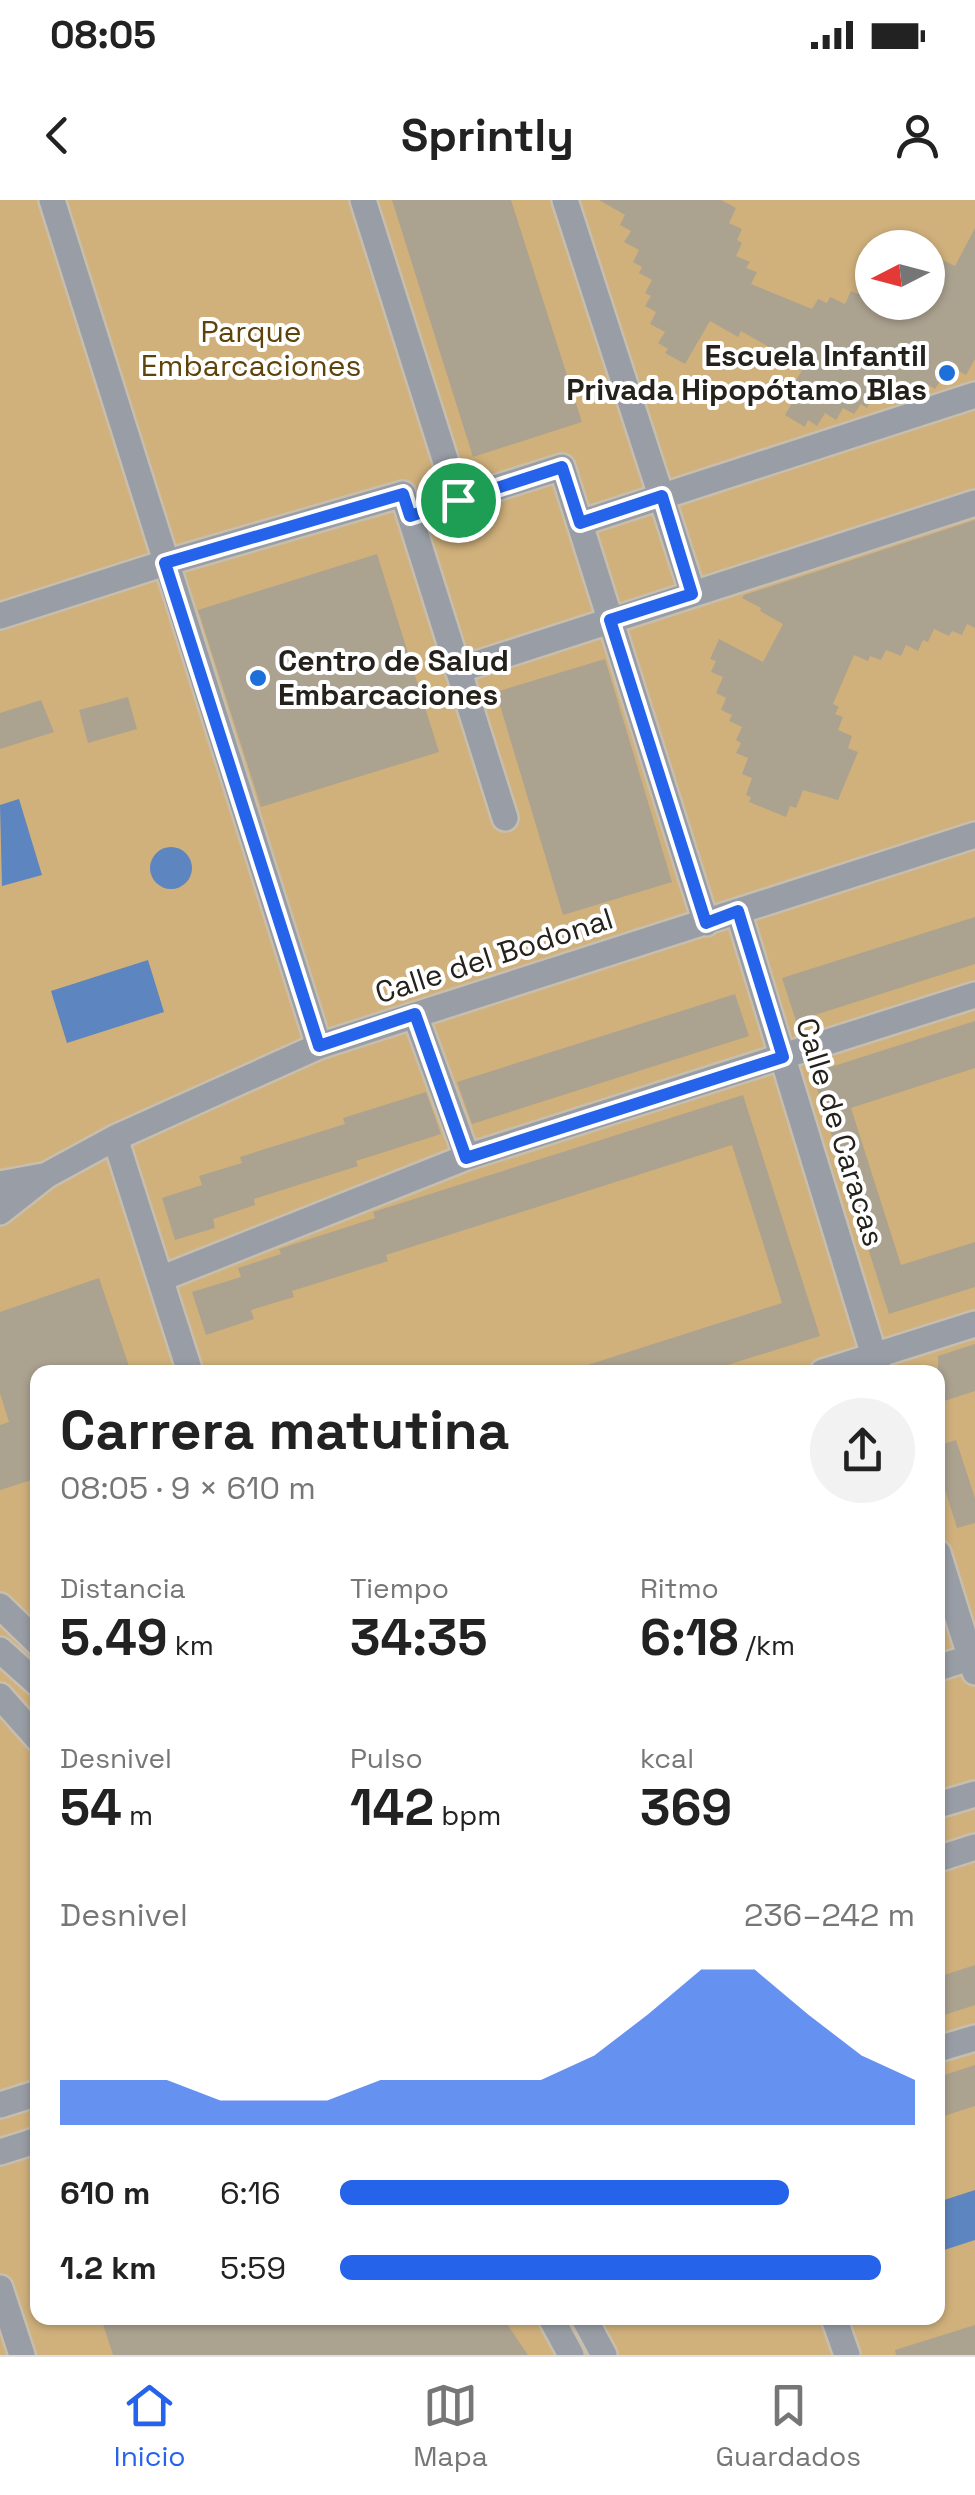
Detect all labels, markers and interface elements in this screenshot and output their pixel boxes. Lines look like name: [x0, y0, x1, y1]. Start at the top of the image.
text: 08:05: [50, 11, 156, 59]
text: Sprintly: [401, 107, 574, 164]
icon: back: [30, 108, 85, 163]
icon: person: [890, 108, 945, 163]
north arrow: [855, 230, 945, 320]
map controls: [855, 230, 945, 320]
park label: Parque Embarcaciones: [141, 312, 361, 385]
place label: Escuela Infantil Privada Hipopótamo Blas: [566, 336, 927, 409]
marker: Escuela Infantil Privada Hipopótamo Blas: [936, 362, 958, 384]
pin: [416, 458, 501, 543]
icon: arrive: [431, 473, 486, 528]
place label: Centro de Salud Embarcaciones: [278, 641, 509, 714]
marker: Centro de Salud Embarcaciones: [247, 667, 269, 689]
street label: Calle del Bodonal: [370, 899, 618, 1012]
street label: Calle de Caracas: [787, 1013, 894, 1251]
text: Carrera matutina: [60, 1395, 510, 1465]
button: share: [810, 1398, 915, 1503]
text: 08:05 · 9 × 610 m: [60, 1468, 316, 1508]
text: Distancia: [60, 1570, 186, 1606]
text: Tiempo: [350, 1570, 449, 1606]
text: Ritmo: [640, 1570, 719, 1606]
text: 5.49: [60, 1606, 168, 1670]
text: 34:35: [350, 1606, 488, 1670]
text: 6:18: [640, 1606, 738, 1670]
text: km: [168, 1627, 214, 1663]
text: /km: [738, 1627, 795, 1663]
text: Desnivel: [60, 1740, 172, 1776]
text: Pulso: [350, 1740, 423, 1776]
text: kcal: [640, 1740, 694, 1776]
text: 54: [60, 1776, 122, 1840]
text: 142: [350, 1776, 434, 1840]
text: 369: [640, 1776, 732, 1840]
text: m: [122, 1797, 153, 1833]
text: bpm: [434, 1797, 501, 1833]
text: Desnivel: [60, 1895, 188, 1935]
text: 236–242 m: [744, 1895, 915, 1935]
text: 610 m: [60, 2173, 150, 2213]
text: 6:16: [220, 2173, 281, 2213]
text: 1.2 km: [60, 2248, 157, 2288]
text: 5:59: [220, 2248, 286, 2288]
tab: Inicio: [114, 2378, 186, 2474]
tab: Mapa: [413, 2378, 488, 2474]
tab: Guardados: [716, 2378, 861, 2474]

